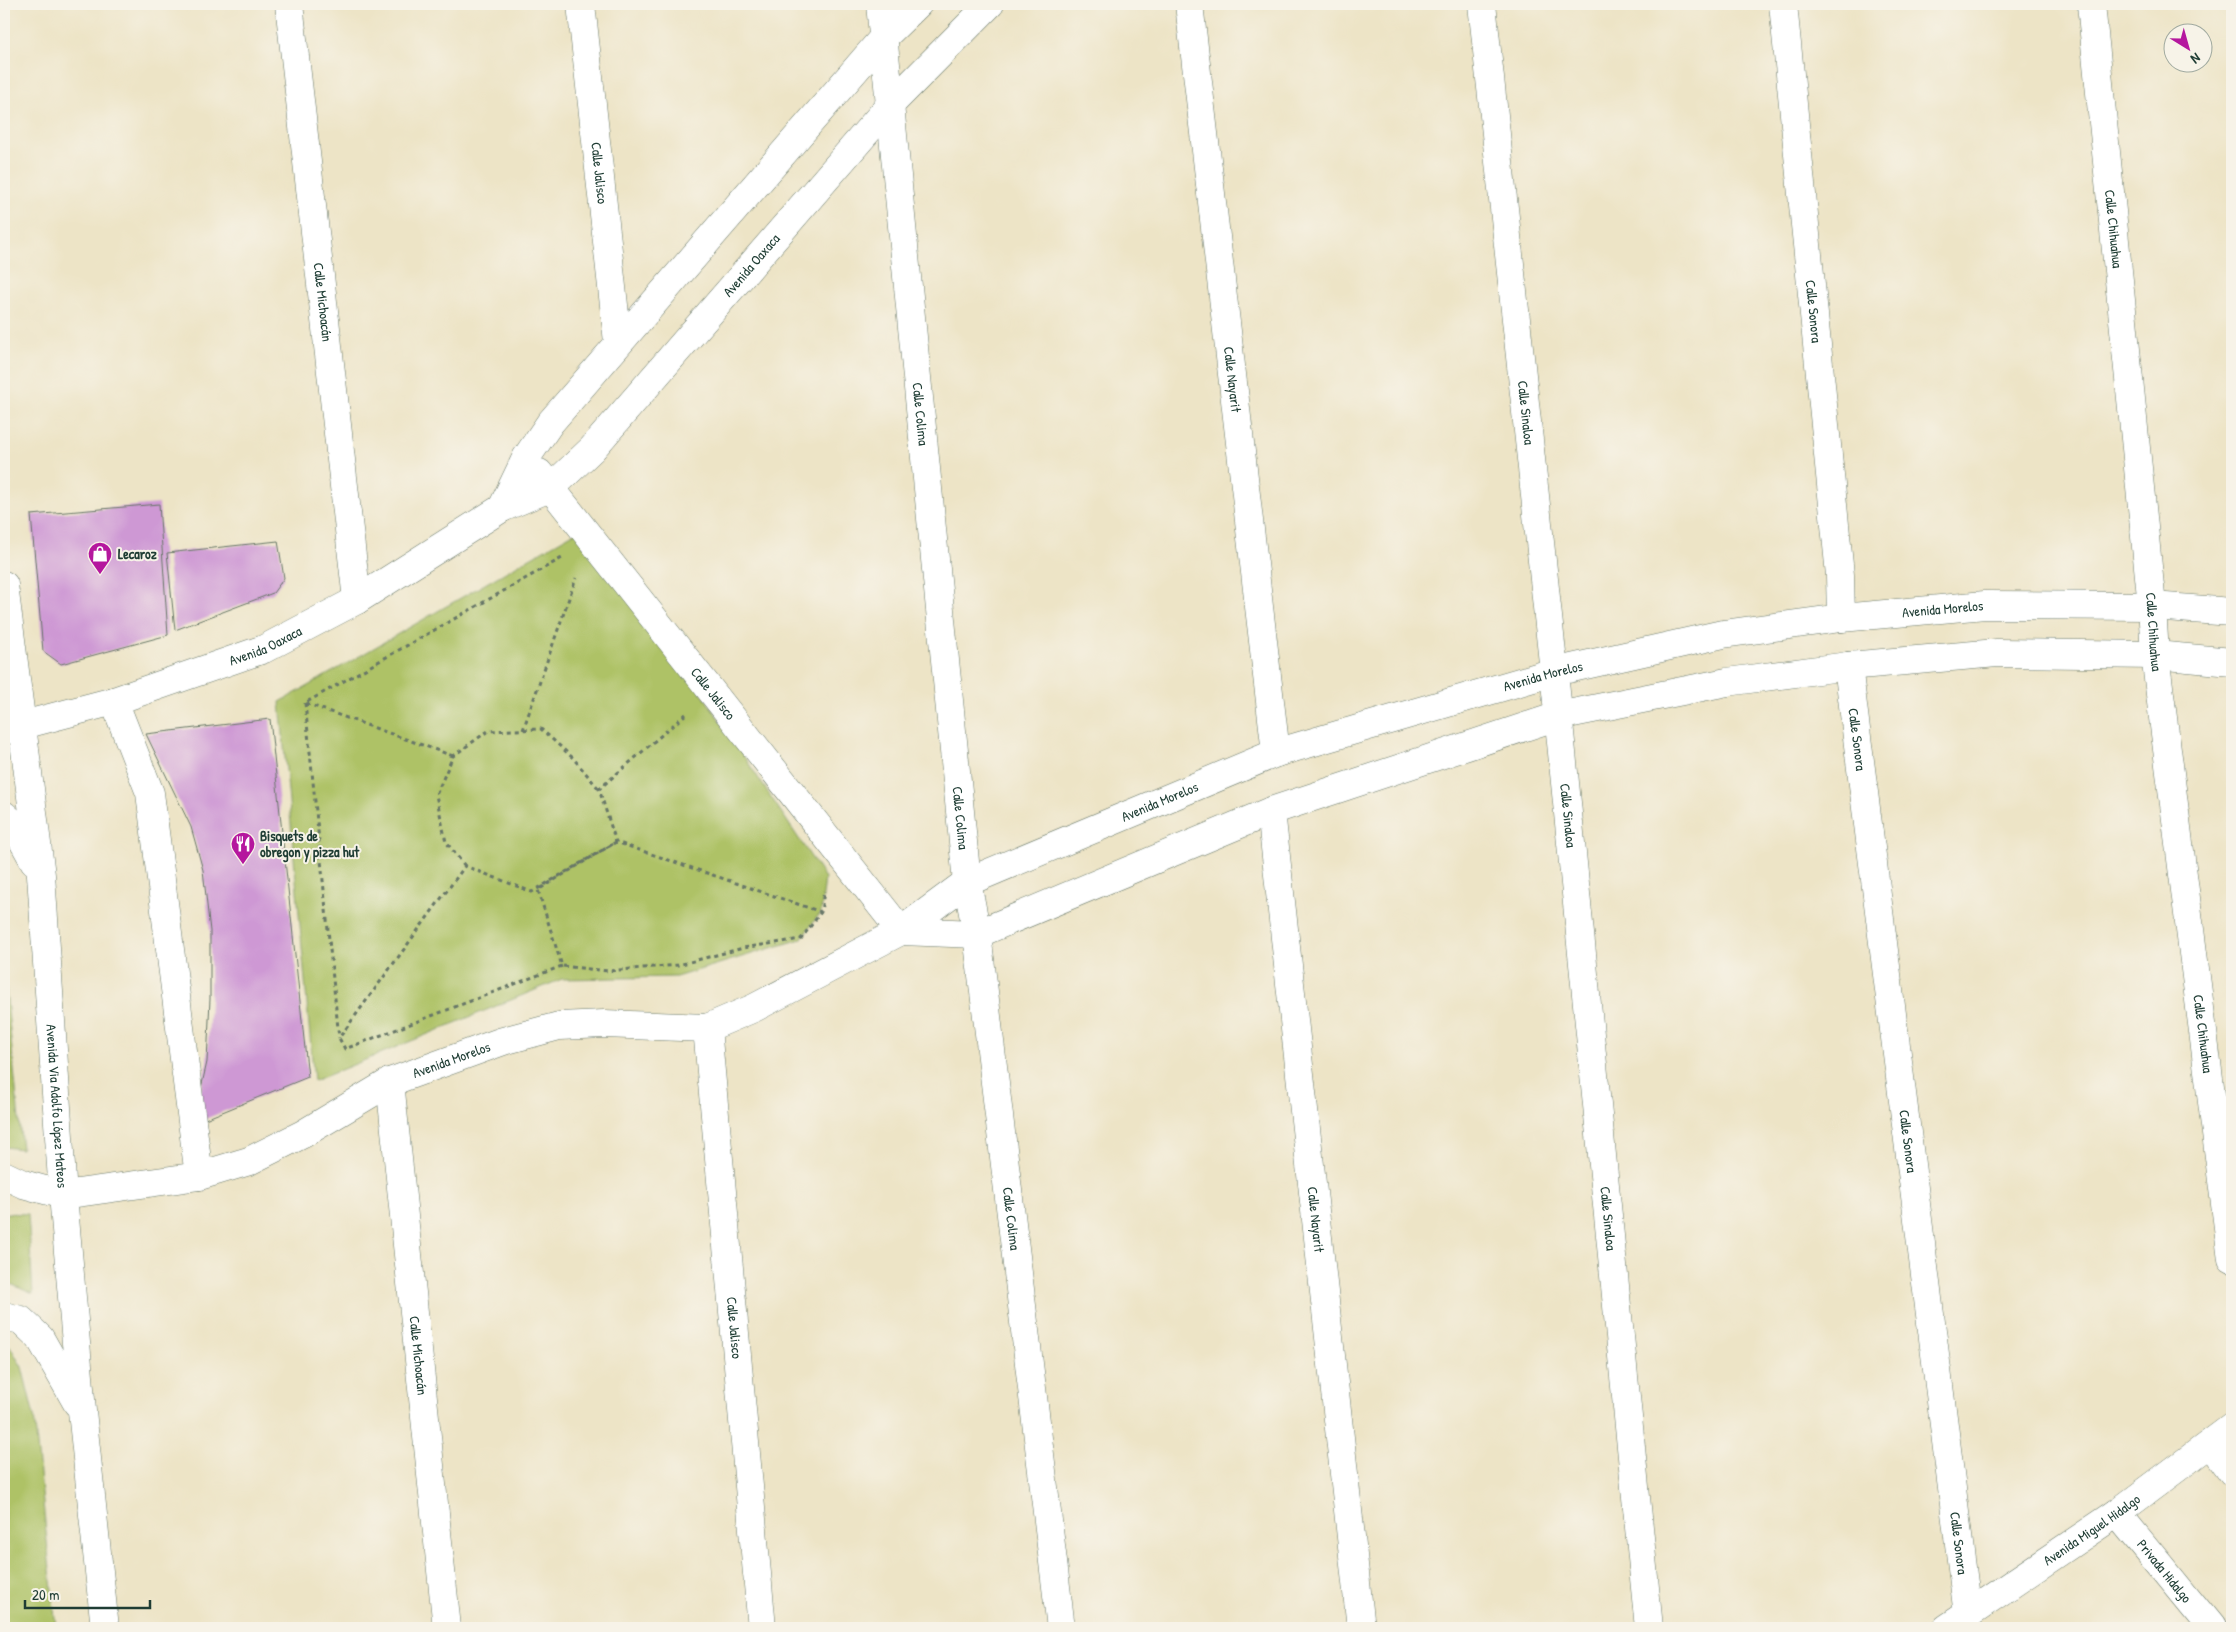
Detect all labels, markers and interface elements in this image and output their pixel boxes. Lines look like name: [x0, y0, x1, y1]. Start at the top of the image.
north arrow: [2164, 22, 2214, 72]
text: N: [2187, 49, 2205, 69]
street label: Calle Jalisco: [587, 141, 613, 205]
street label: Calle Chihuahua: [2101, 189, 2128, 269]
street label: Avenida Oaxaca: [718, 229, 784, 300]
street label: Calle Michoacán: [310, 262, 337, 342]
street label: Calle Sonora: [1802, 279, 1827, 344]
street label: Calle Nayarit: [1220, 346, 1246, 413]
street label: Calle Sinaloa: [1514, 380, 1539, 446]
street label: Calle Colima: [909, 382, 934, 447]
shop icon: Lecaroz: [87, 541, 113, 575]
place label: Lecaroz: [118, 544, 157, 563]
street label: Calle Chihuahua: [2142, 592, 2167, 673]
street label: Avenida Morelos: [1901, 595, 1984, 621]
street label: Avenida Oaxaca: [226, 621, 305, 669]
street label: Avenida Morelos: [1501, 656, 1584, 695]
street label: Calle Jalisco: [687, 663, 741, 724]
street label: Calle Sonora: [1844, 707, 1871, 772]
street label: Avenida Morelos: [1118, 777, 1201, 826]
street label: Calle Sinaloa: [1556, 782, 1581, 849]
street label: Calle Colima: [949, 786, 974, 851]
place label: Bisquets de obregon y pizza hut: [260, 826, 360, 863]
restaurant icon: Bisquets de obregon y pizza hut: [230, 831, 256, 865]
street label: Calle Chihuahua: [2189, 993, 2218, 1074]
street label: Avenida Via Adolfo López Mateos: [42, 1024, 72, 1189]
street label: Avenida Morelos: [410, 1036, 493, 1082]
street label: Calle Sonora: [1895, 1109, 1922, 1174]
street label: Calle Sinaloa: [1596, 1185, 1621, 1252]
street label: Calle Colima: [999, 1186, 1025, 1252]
street label: Calle Nayarit: [1303, 1186, 1330, 1253]
street label: Calle Jalisco: [723, 1296, 747, 1360]
street label: Calle Michoacán: [405, 1315, 433, 1396]
street label: Avenida Miguel Hidalgo: [2039, 1489, 2144, 1569]
street label: Calle Sonora: [1946, 1511, 1973, 1576]
street label: Privada Hidalgo: [2133, 1535, 2197, 1607]
scale bar: [25, 1577, 150, 1609]
text: 20 m: [32, 1584, 59, 1605]

